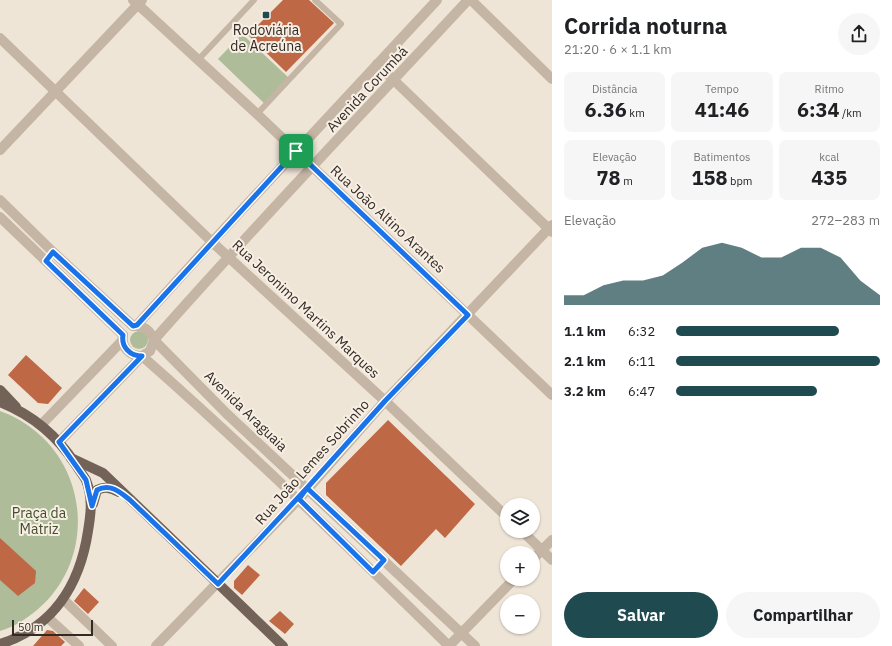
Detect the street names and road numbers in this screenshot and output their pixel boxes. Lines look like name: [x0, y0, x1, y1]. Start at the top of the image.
street label: Avenida Corumbá: [323, 42, 412, 136]
street label: Rua João Altino Arantes: [327, 161, 449, 277]
street label: Rua Jeronimo Martins Marques: [228, 236, 384, 382]
street label: Avenida Araguaia: [201, 367, 292, 456]
street label: Rua João Lemes Sobrinho: [251, 396, 373, 528]

